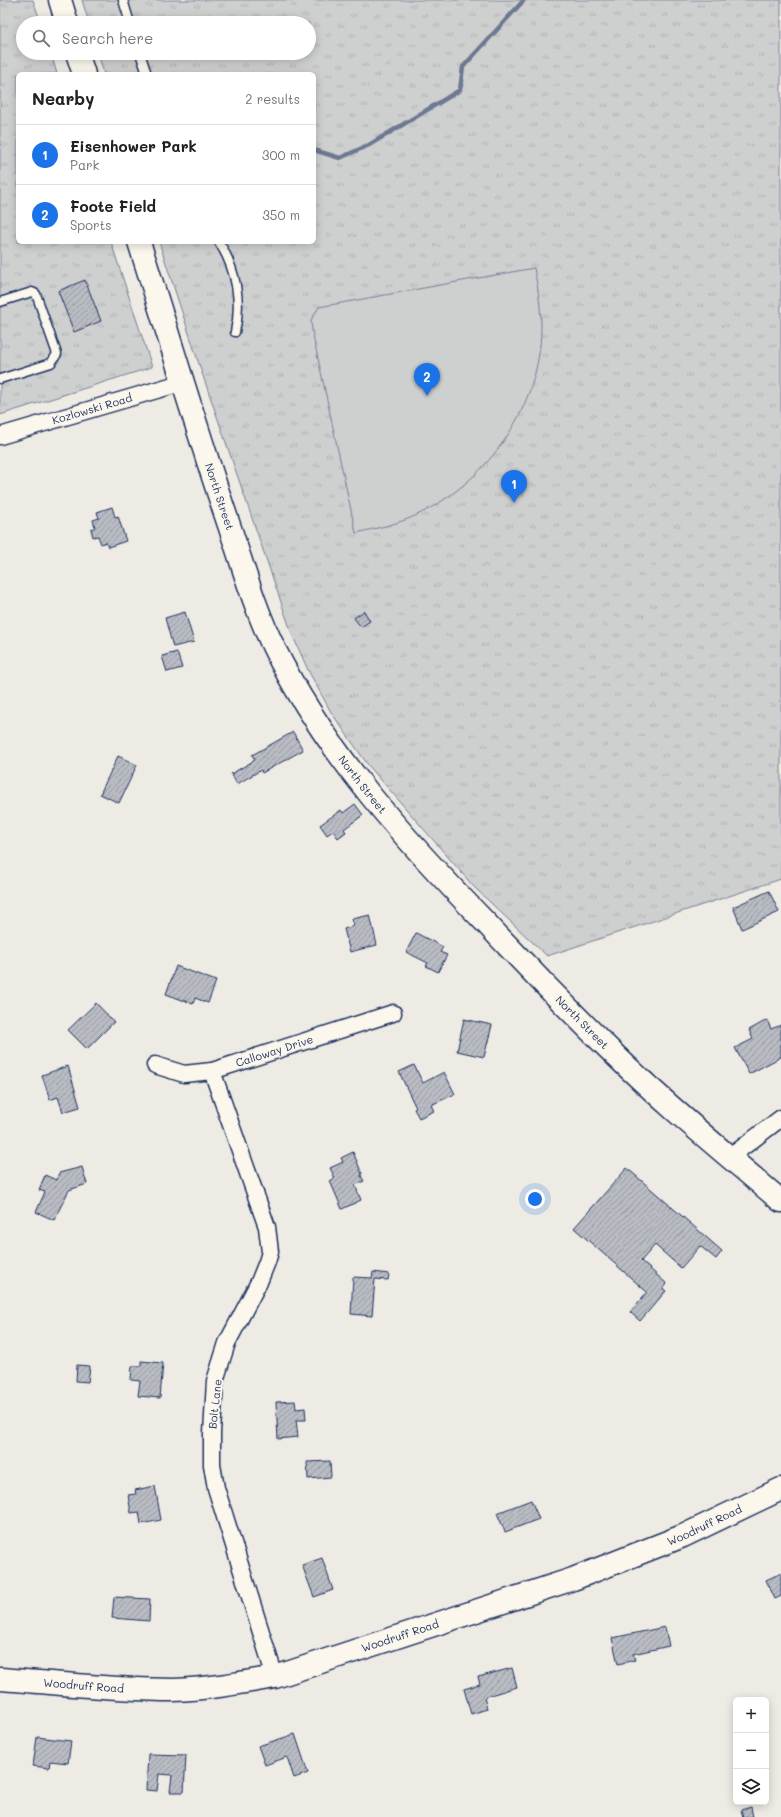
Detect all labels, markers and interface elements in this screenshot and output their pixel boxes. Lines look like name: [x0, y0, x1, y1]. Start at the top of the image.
search box: [16, 16, 316, 60]
icon: search: [30, 27, 52, 49]
text: Search here: [62, 28, 153, 48]
text: Nearby: [32, 87, 94, 109]
text: 2 results: [245, 90, 300, 107]
text: Eisenhower Park: [70, 136, 197, 156]
text: 1: [42, 146, 48, 163]
text: 300 m: [262, 146, 300, 163]
text: Park: [70, 156, 99, 173]
text: Foote Field: [70, 196, 156, 216]
text: 2: [41, 206, 49, 223]
text: 350 m: [262, 206, 300, 223]
text: Sports: [70, 216, 112, 233]
pin: 2: [414, 363, 440, 396]
street label: Kozlowski Road: [50, 390, 134, 427]
street label: North Street: [202, 461, 238, 532]
pin: 1: [501, 470, 527, 503]
street label: North Street: [335, 752, 390, 816]
street label: North Street: [553, 992, 613, 1052]
street label: Calloway Drive: [234, 1031, 315, 1070]
your location: [525, 1189, 545, 1209]
street label: Bolt Lane: [204, 1378, 225, 1430]
street label: Woodruff Road: [665, 1501, 744, 1549]
street label: Woodruff Road: [359, 1616, 441, 1655]
street label: Woodruff Road: [43, 1674, 125, 1696]
map controls: [733, 1697, 769, 1805]
button: +: [733, 1697, 769, 1733]
button: −: [733, 1733, 769, 1769]
button: layers: [733, 1769, 769, 1805]

